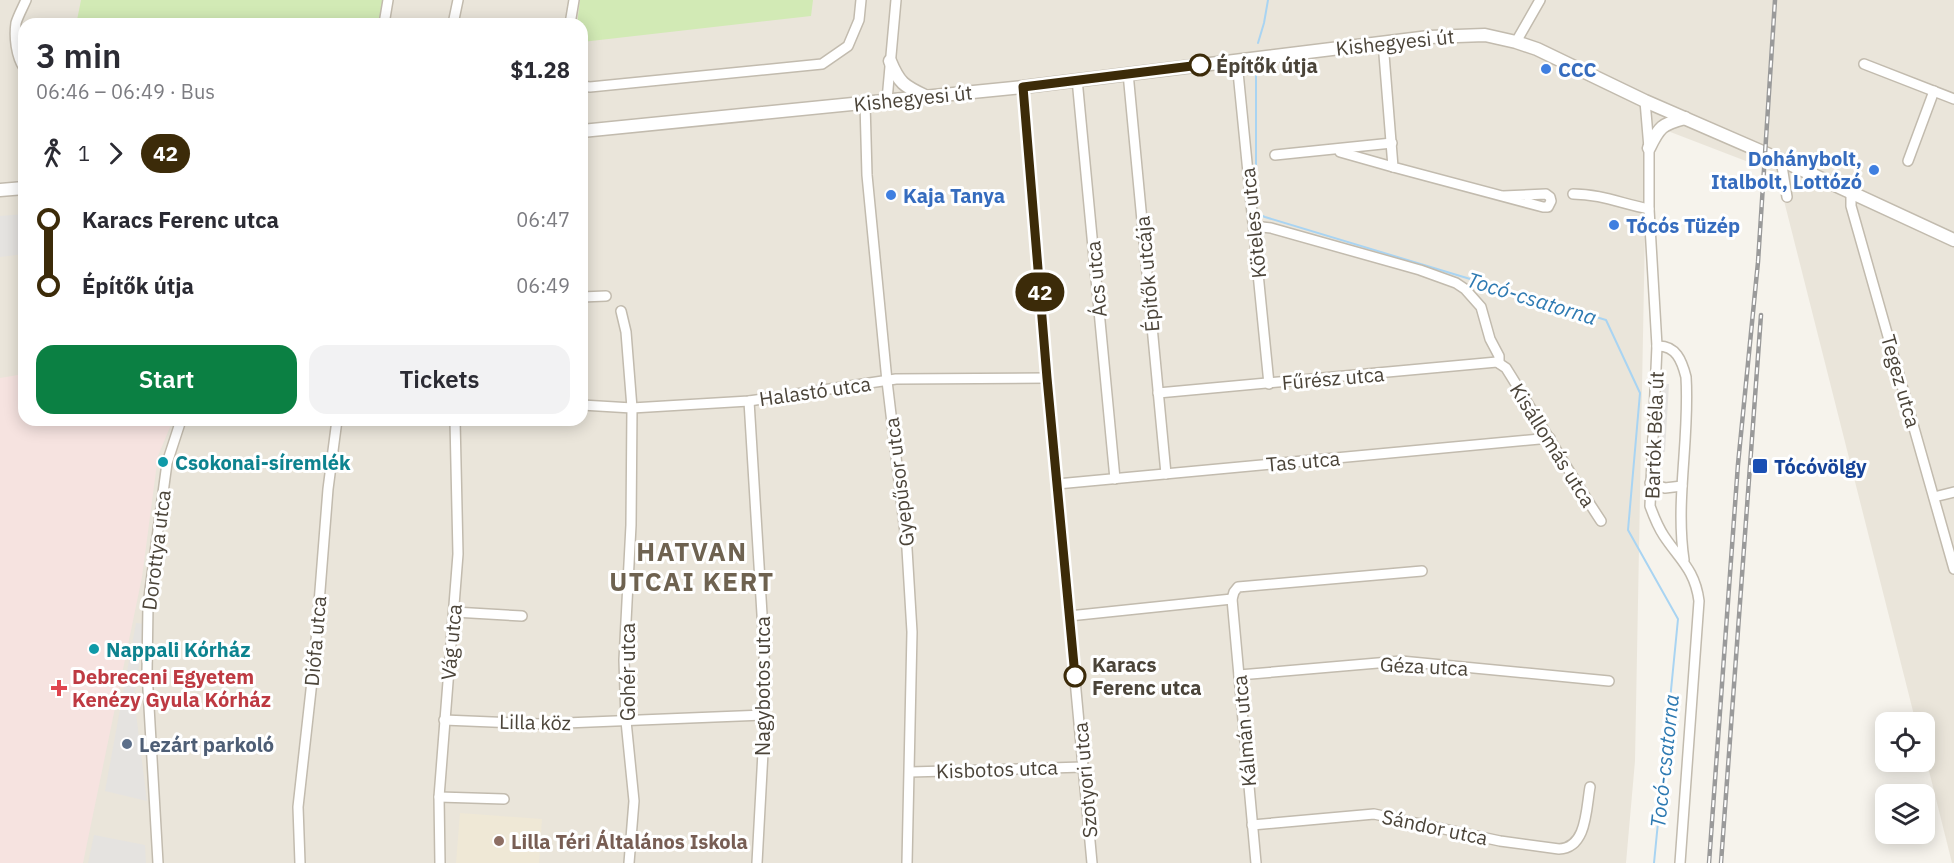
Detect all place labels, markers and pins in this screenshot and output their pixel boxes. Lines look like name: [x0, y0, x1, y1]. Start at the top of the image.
place label: Építők útja: [1216, 52, 1318, 79]
marker: Építők útja: [1189, 54, 1211, 76]
place label: CCC: [1558, 56, 1597, 83]
marker: CCC: [1539, 62, 1553, 76]
place label: Dohánybolt, Italbolt, Lottózó: [1711, 145, 1862, 195]
marker: Dohánybolt, Italbolt, Lottózó: [1867, 163, 1881, 177]
place label: Kaja Tanya: [903, 182, 1005, 209]
marker: Kaja Tanya: [884, 188, 898, 202]
place label: Tócós Tüzép: [1626, 212, 1740, 239]
marker: Tócós Tüzép: [1607, 218, 1621, 232]
place label: Csokonai-síremlék: [175, 449, 351, 476]
place label: Tócóvölgy: [1774, 453, 1867, 480]
marker: Csokonai-síremlék: [156, 455, 170, 469]
marker: Tócóvölgy: [1751, 457, 1769, 475]
place label: Nappali Kórház: [106, 636, 251, 663]
marker: Nappali Kórház: [87, 642, 101, 656]
place label: Karacs Ferenc utca: [1092, 651, 1202, 701]
place label: Debreceni Egyetem Kenézy Gyula Kórház: [72, 663, 271, 713]
marker: Karacs Ferenc utca: [1064, 665, 1086, 687]
marker: Debreceni Egyetem Kenézy Gyula Kórház: [50, 679, 68, 697]
place label: Lezárt parkoló: [139, 731, 274, 758]
marker: Lezárt parkoló: [120, 737, 134, 751]
place label: Lilla Téri Általános Iskola: [511, 828, 748, 855]
marker: Lilla Téri Általános Iskola: [492, 834, 506, 848]

